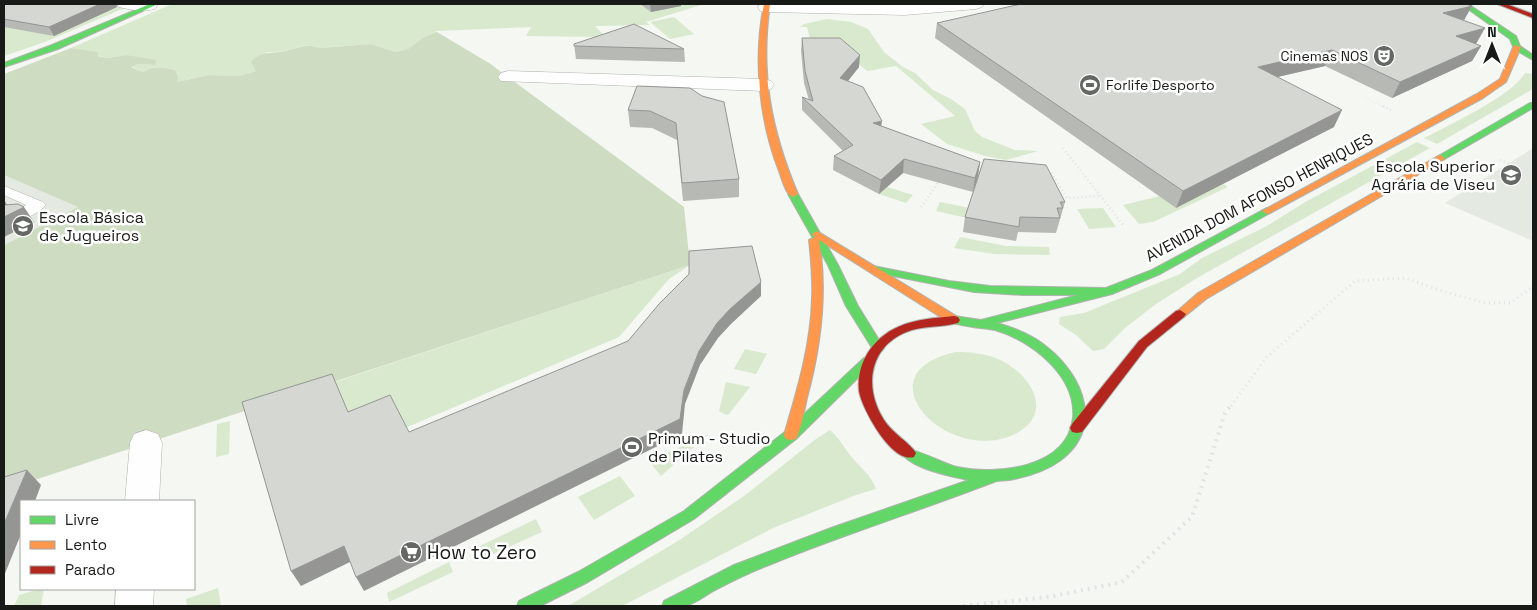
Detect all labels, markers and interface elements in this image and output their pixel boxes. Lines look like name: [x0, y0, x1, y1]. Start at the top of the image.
north arrow: [1467, 20, 1517, 70]
text: N: [1487, 23, 1497, 41]
theatre icon: Cinemas NOS: [1372, 44, 1396, 68]
place label: Cinemas NOS: [1280, 47, 1368, 65]
sports icon: Forlife Desporto: [1078, 73, 1102, 97]
place label: Forlife Desporto: [1106, 76, 1215, 94]
street label: AVENIDA DOM AFONSO HENRIQUES: [1142, 128, 1377, 267]
place label: Escola Superior Agrária de Viseu: [1371, 156, 1495, 195]
school or university icon: Escola Superior Agrária de Viseu: [1499, 163, 1523, 187]
place label: Escola Básica de Jugueiros: [39, 207, 144, 246]
school or university icon: Escola Básica de Jugueiros: [11, 214, 35, 238]
place label: Primum - Studio de Pilates: [648, 428, 770, 467]
sports icon: Primum - Studio de Pilates: [620, 435, 644, 459]
legend: [20, 500, 195, 590]
text: Livre: [65, 510, 99, 529]
text: Lento: [65, 535, 107, 554]
supermarket icon: How to Zero: [399, 540, 423, 564]
place label: How to Zero: [427, 540, 537, 565]
text: Parado: [65, 560, 115, 579]

